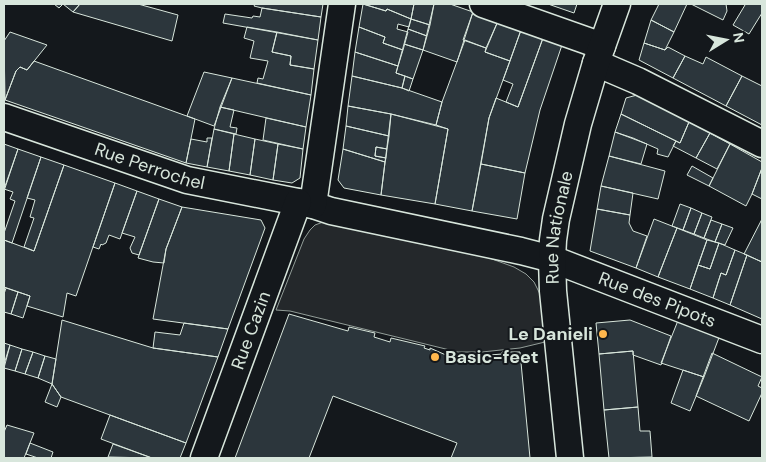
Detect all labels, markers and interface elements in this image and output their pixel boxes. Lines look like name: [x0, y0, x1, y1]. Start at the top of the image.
north arrow: [701, 15, 751, 65]
text: N: [729, 31, 749, 44]
street label: Rue Perrochel: [91, 137, 207, 195]
street label: Rue Nationale: [540, 168, 579, 285]
street label: Rue des Pipots: [595, 266, 719, 333]
street label: Rue Cazin: [226, 288, 276, 373]
place label: Le Danieli: [508, 322, 593, 346]
marker: Le Danieli: [597, 328, 609, 340]
place label: Basic-feet: [445, 345, 539, 369]
marker: Basic-feet: [429, 351, 441, 363]

